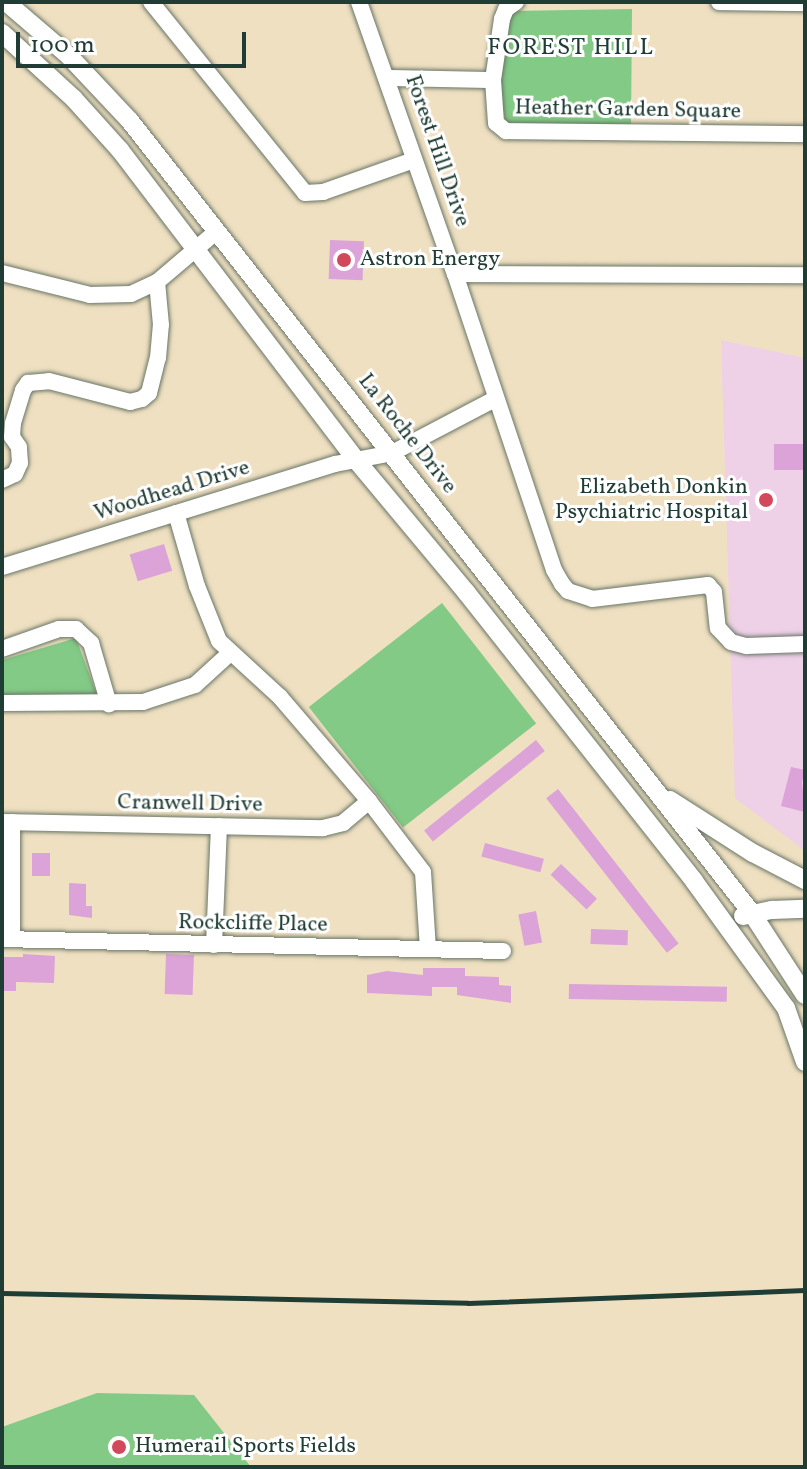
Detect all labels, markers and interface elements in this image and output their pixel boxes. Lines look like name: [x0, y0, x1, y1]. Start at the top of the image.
scale bar: [20, 16, 250, 66]
text: 100 m: [30, 29, 95, 63]
district label: FOREST HILL: [487, 35, 655, 63]
street label: Forest Hill Drive: [399, 72, 475, 230]
street label: Heather Garden Square: [515, 95, 741, 125]
place label: Astron Energy: [360, 247, 500, 273]
marker: Astron Energy: [335, 251, 353, 269]
street label: La Roche Drive: [352, 369, 462, 499]
street label: Woodhead Drive: [91, 455, 253, 527]
place label: Elizabeth Donkin Psychiatric Hospital: [555, 474, 748, 526]
marker: Elizabeth Donkin Psychiatric Hospital: [755, 489, 777, 511]
street label: Cranwell Drive: [117, 790, 263, 818]
street label: Rockcliffe Place: [178, 909, 328, 939]
place label: Humerail Sports Fields: [135, 1434, 356, 1460]
marker: Humerail Sports Fields: [110, 1438, 128, 1456]

